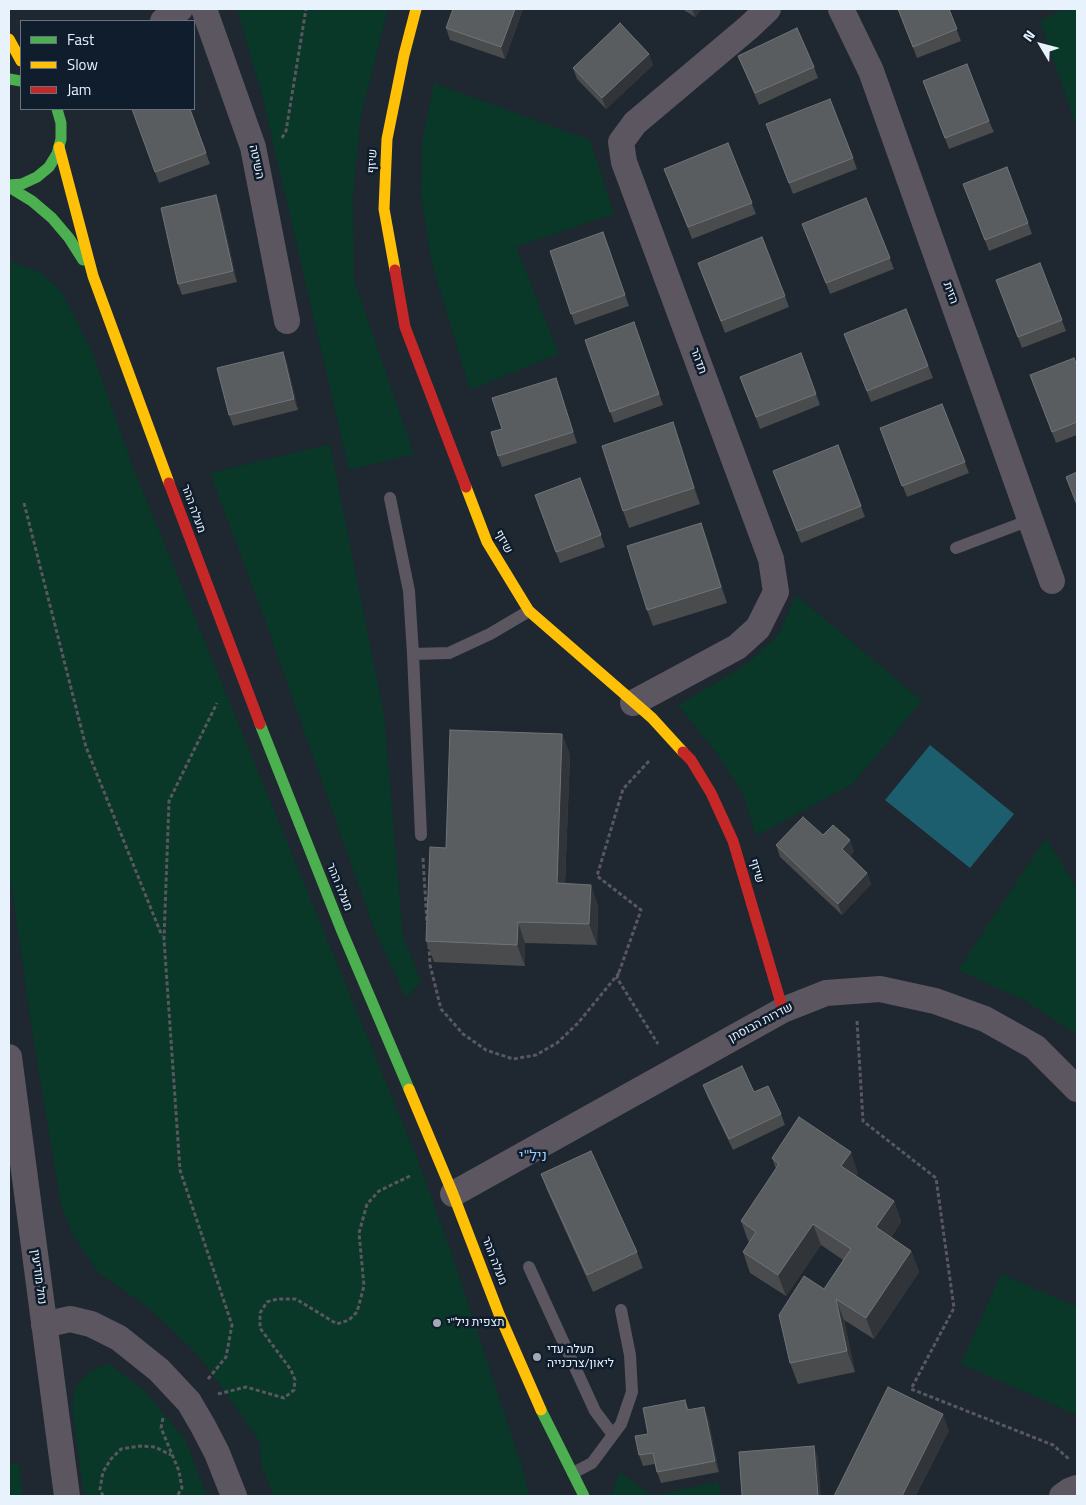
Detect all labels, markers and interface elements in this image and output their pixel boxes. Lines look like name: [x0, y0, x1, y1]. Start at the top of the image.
legend: [20, 20, 195, 110]
north arrow: [1016, 20, 1066, 70]
text: N: [1017, 25, 1040, 46]
text: Fast: [67, 28, 94, 51]
text: Slow: [67, 53, 98, 76]
text: Jam: [67, 78, 91, 101]
street label: השיטה: [245, 144, 267, 180]
street label: שיזף: [365, 148, 381, 174]
street label: הזית: [939, 280, 961, 306]
street label: תדהר: [687, 346, 709, 376]
street label: מעלה ההר: [178, 483, 208, 535]
street label: שיזף: [491, 528, 515, 556]
street label: שיזף: [746, 857, 766, 885]
street label: מעלה ההר: [323, 861, 355, 913]
street label: שדרות הבוסתן: [726, 1000, 796, 1046]
district label: ניל"י: [519, 1148, 547, 1166]
street label: מעלה ההר: [478, 1235, 510, 1287]
street label: נחל מודיעין: [27, 1249, 49, 1305]
place label: תצפית ניל"י: [447, 1316, 505, 1330]
marker: תצפית ניל"י: [431, 1317, 443, 1329]
place label: מעלה עדי ליאון/צרכנייה: [547, 1343, 614, 1371]
marker: מעלה עדי ליאון/צרכנייה: [531, 1351, 543, 1363]

